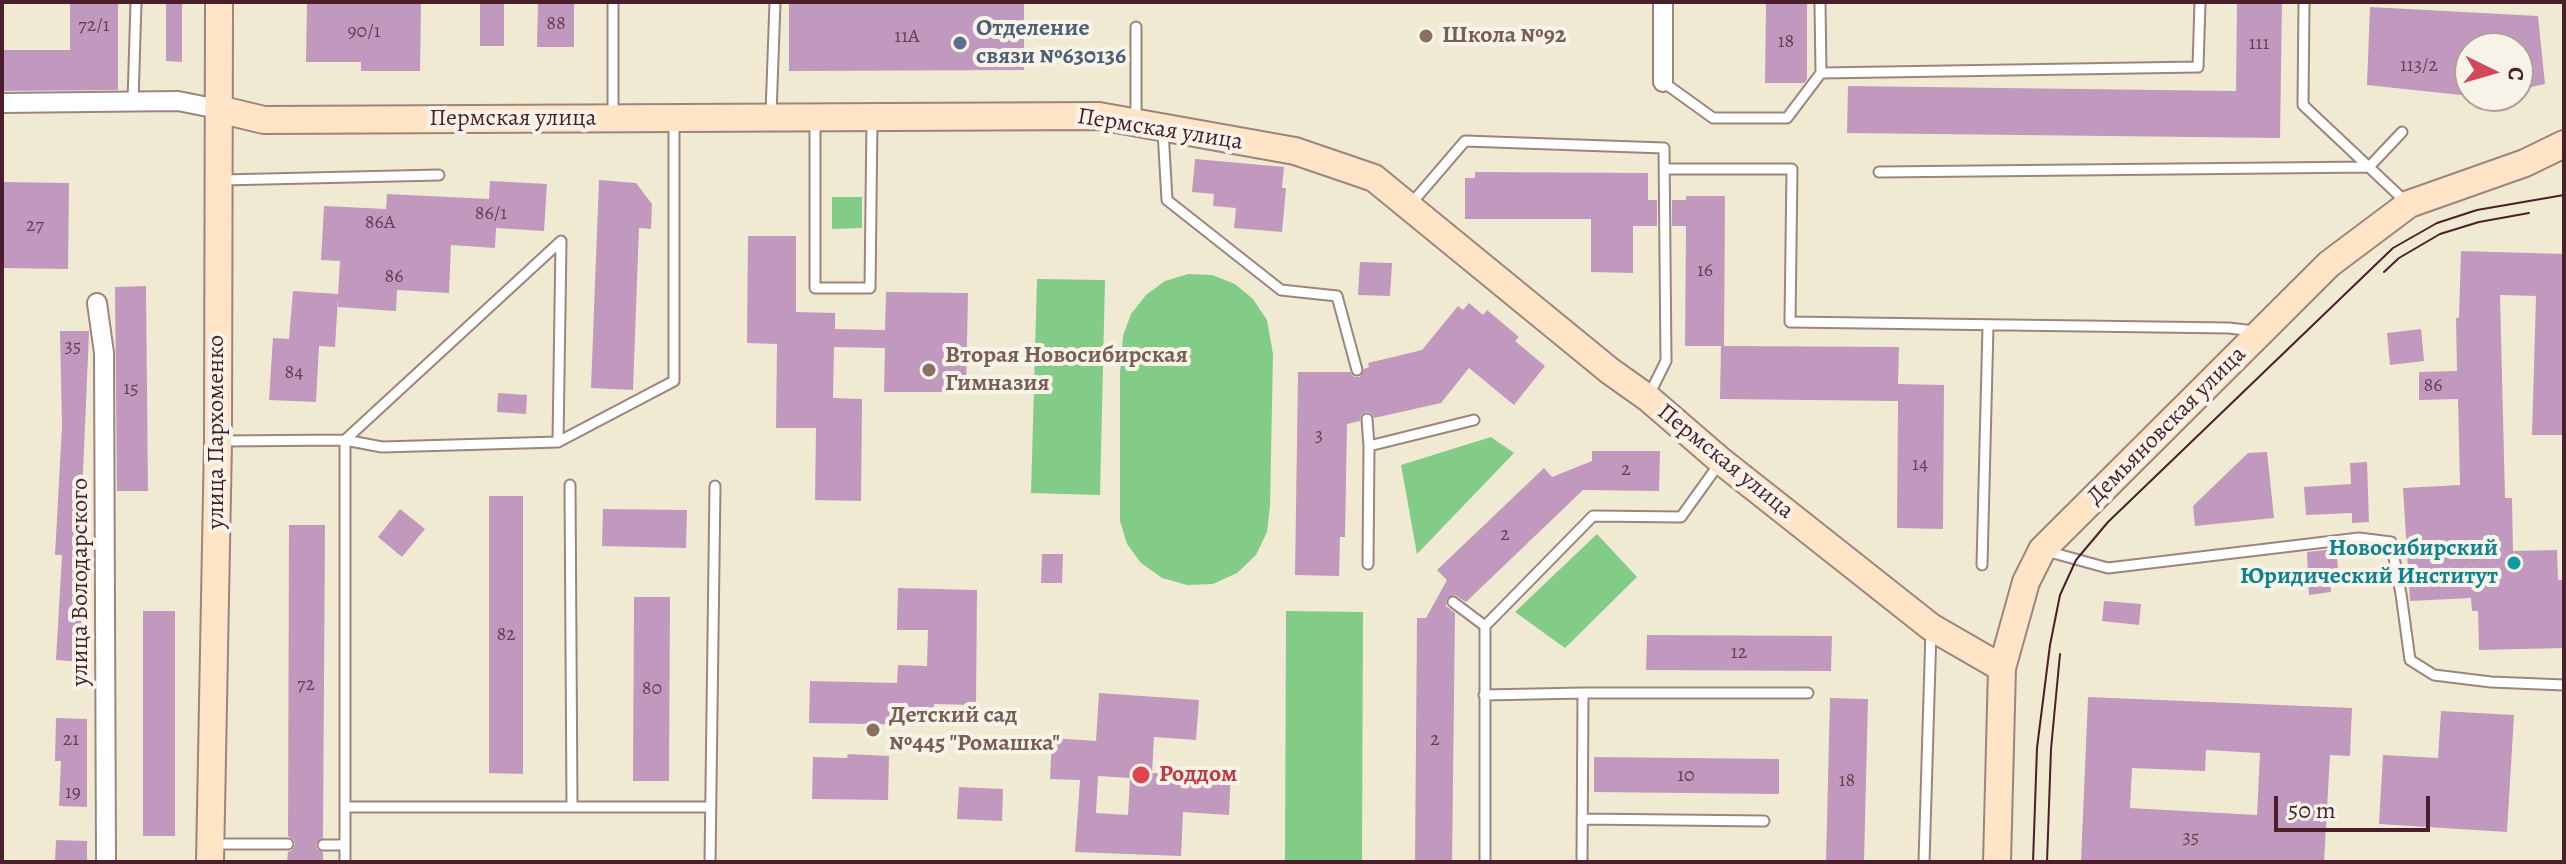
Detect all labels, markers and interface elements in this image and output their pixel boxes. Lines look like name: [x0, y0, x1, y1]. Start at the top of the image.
house number: 88: [546, 12, 566, 36]
house number: 72/1: [78, 14, 110, 38]
place label: Отделение связи №630136: [976, 15, 1126, 71]
house number: 90/1: [347, 20, 381, 44]
place label: Школа №92: [1442, 22, 1566, 50]
house number: 11А: [894, 25, 920, 49]
marker: Школа №92: [1417, 27, 1435, 45]
house number: 18: [1778, 30, 1794, 54]
house number: 111: [2249, 32, 2269, 56]
north arrow: [2454, 32, 2534, 112]
marker: Отделение связи №630136: [951, 34, 969, 52]
house number: 113/2: [2400, 54, 2438, 78]
text: С: [2500, 66, 2531, 82]
street label: Пермская улица: [1075, 103, 1245, 157]
street label: Пермская улица: [429, 105, 597, 133]
house number: 86/1: [475, 202, 507, 226]
house number: 86А: [365, 211, 395, 235]
house number: 27: [26, 214, 44, 238]
house number: 16: [1697, 259, 1713, 283]
house number: 86: [385, 265, 403, 289]
house number: 35: [65, 335, 81, 359]
street label: улица Пархоменко: [203, 335, 231, 529]
street label: Демьяновская улица: [2082, 341, 2252, 511]
place label: Вторая Новосибирская Гимназия: [945, 342, 1188, 398]
house number: 84: [285, 361, 303, 385]
marker: Вторая Новосибирская Гимназия: [920, 361, 938, 379]
house number: 86: [2424, 374, 2442, 398]
house number: 15: [123, 377, 139, 401]
street label: Пермская улица: [1651, 398, 1799, 526]
house number: 3: [1315, 424, 1323, 448]
house number: 14: [1912, 453, 1928, 477]
house number: 2: [1621, 458, 1631, 482]
street label: улица Володарского: [67, 478, 95, 686]
house number: 2: [1500, 523, 1510, 547]
place label: Новосибирский Юридический Институт: [2240, 535, 2498, 591]
marker: Новосибирский Юридический Институт: [2505, 554, 2523, 572]
house number: 82: [496, 623, 516, 647]
house number: 12: [1731, 641, 1747, 665]
house number: 72: [297, 673, 315, 697]
house number: 80: [642, 677, 662, 701]
place label: Детский сад №445 "Ромашка": [889, 702, 1060, 758]
marker: Детский сад №445 "Ромашка": [864, 721, 882, 739]
house number: 21: [63, 728, 79, 752]
house number: 2: [1430, 728, 1440, 752]
place label: Роддом: [1159, 761, 1237, 789]
marker: Роддом: [1130, 764, 1152, 786]
house number: 10: [1677, 764, 1695, 788]
house number: 18: [1839, 769, 1855, 793]
scale bar: [2278, 780, 2434, 830]
house number: 19: [65, 781, 81, 805]
text: 50 m: [2288, 794, 2336, 826]
house number: 35: [2183, 826, 2199, 850]

